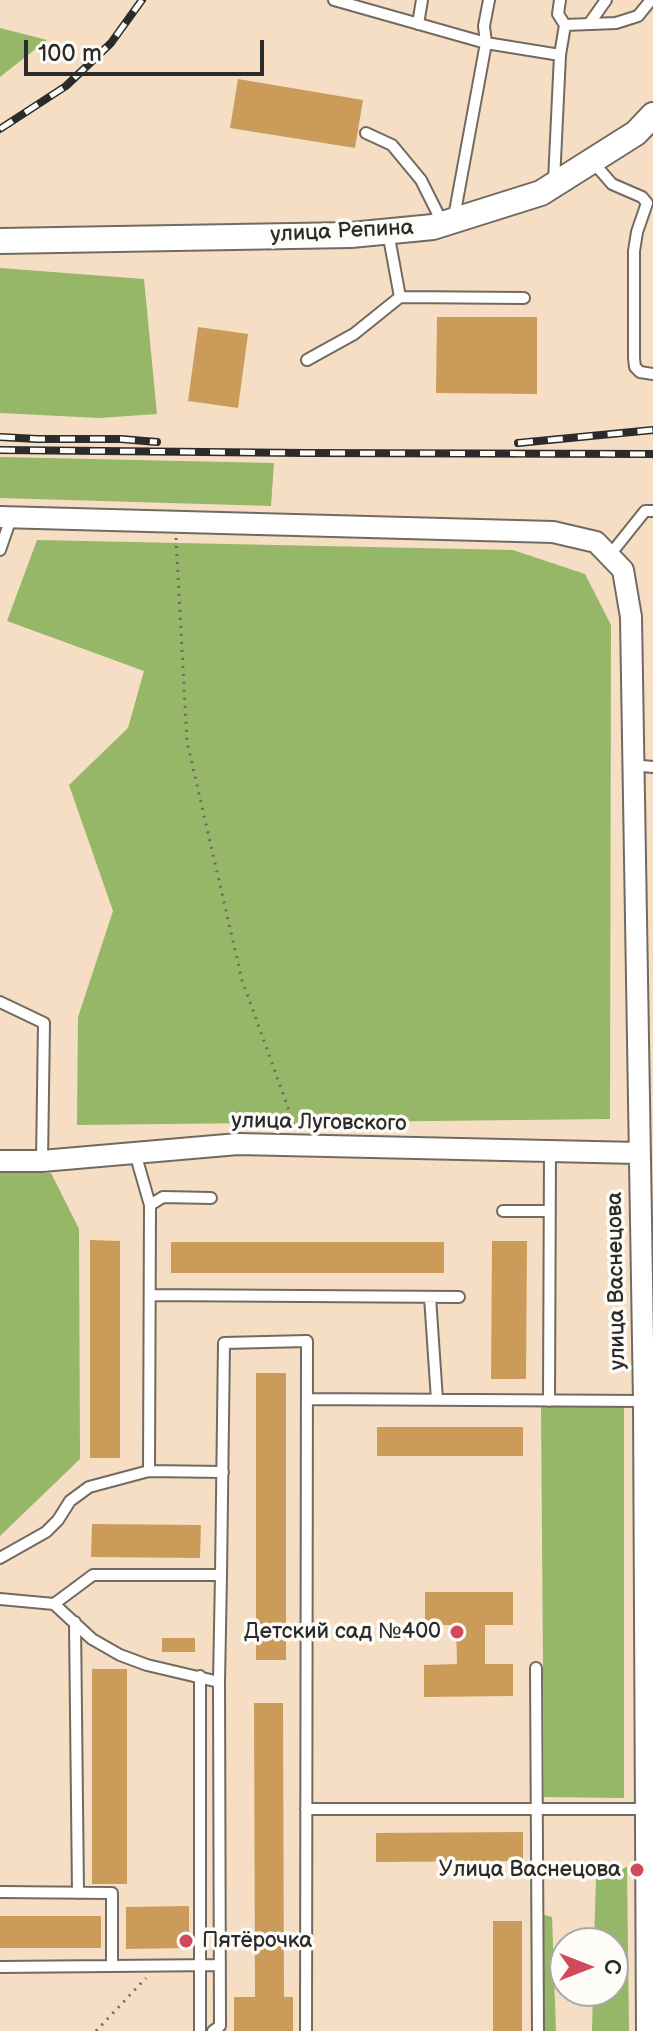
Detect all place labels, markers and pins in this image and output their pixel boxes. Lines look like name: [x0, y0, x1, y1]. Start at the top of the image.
place label: Детский сад №400: [244, 1619, 441, 1645]
marker: Детский сад №400: [448, 1623, 466, 1641]
place label: Улица Васнецова: [439, 1857, 621, 1883]
marker: Улица Васнецова: [628, 1861, 646, 1879]
place label: Пятёрочка: [202, 1928, 312, 1954]
marker: Пятёрочка: [177, 1932, 195, 1950]

